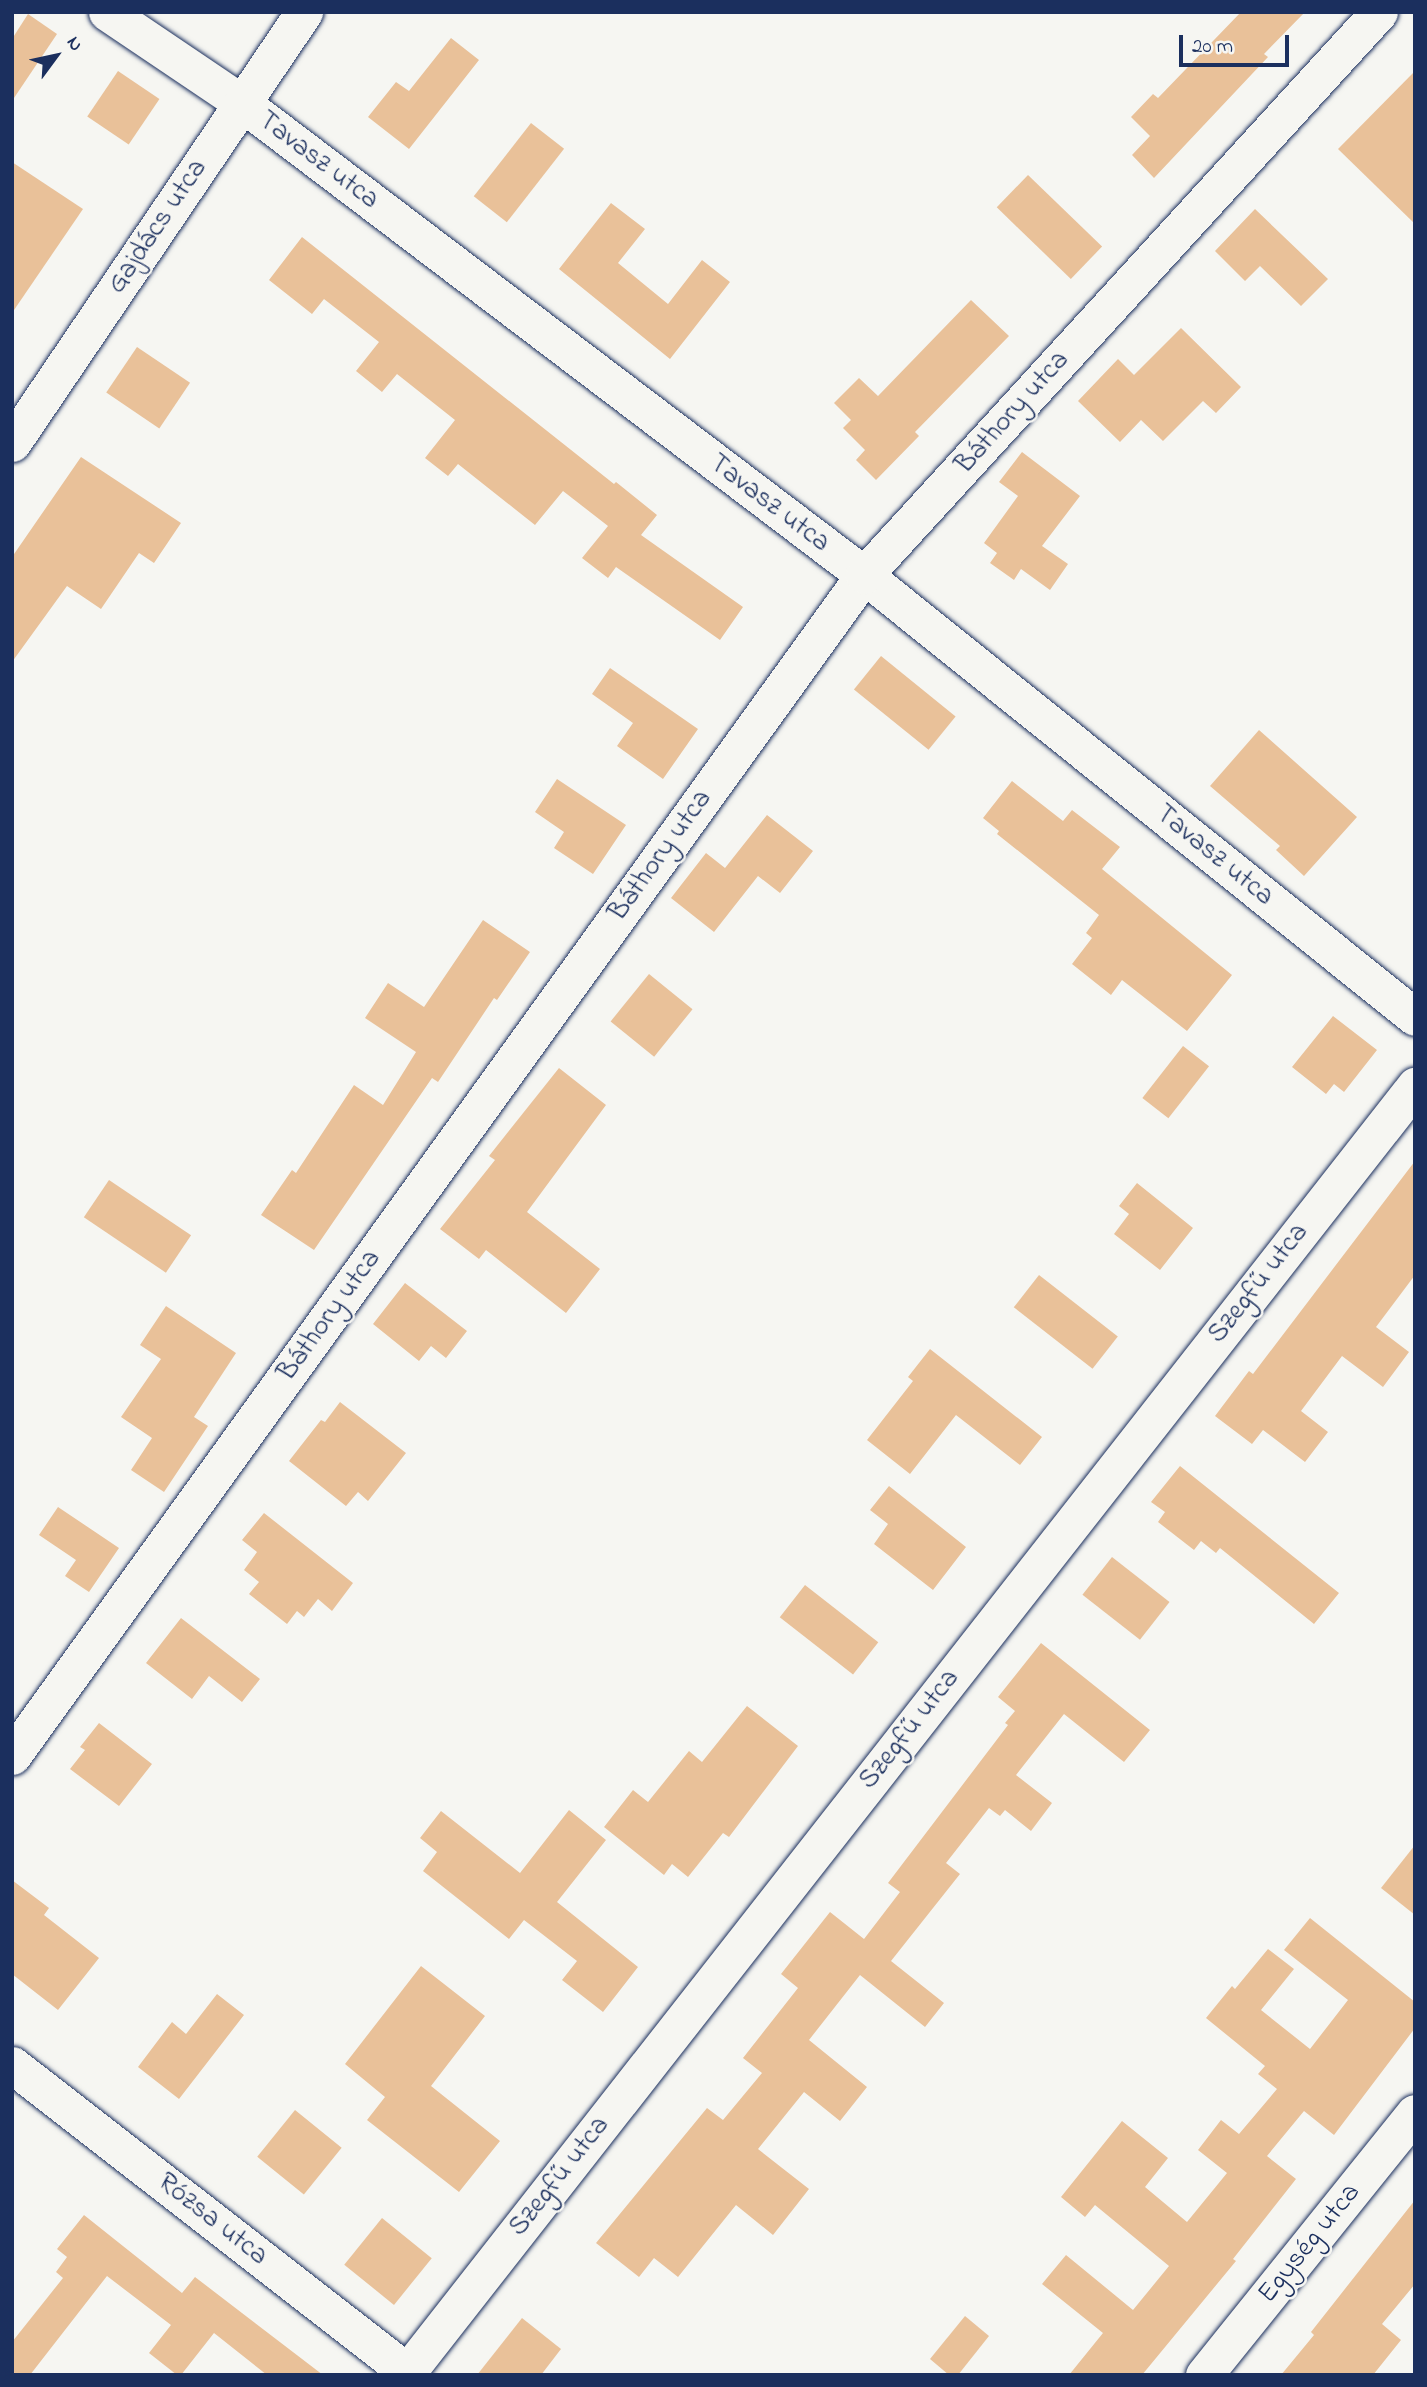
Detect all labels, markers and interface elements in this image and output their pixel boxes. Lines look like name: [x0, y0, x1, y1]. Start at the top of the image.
north arrow: [21, 21, 91, 91]
scale bar: [1182, 21, 1292, 65]
text: N: [59, 32, 89, 57]
text: 20 m: [1192, 32, 1233, 62]
street label: Tavasz utca: [251, 105, 385, 217]
street label: Gajdács utca: [101, 153, 215, 301]
street label: Báthory utca: [949, 344, 1077, 482]
street label: Tavasz utca: [702, 448, 836, 560]
street label: Báthory utca: [602, 784, 720, 928]
street label: Tavasz utca: [1148, 798, 1280, 914]
street label: Szegfű utca: [1202, 1217, 1316, 1351]
street label: Báthory utca: [271, 1244, 389, 1388]
street label: Szegfű utca: [853, 1663, 967, 1797]
street label: Szegfű utca: [503, 2110, 617, 2244]
street label: Rózsa utca: [150, 2166, 274, 2274]
street label: Egység utca: [1251, 2177, 1369, 2311]

